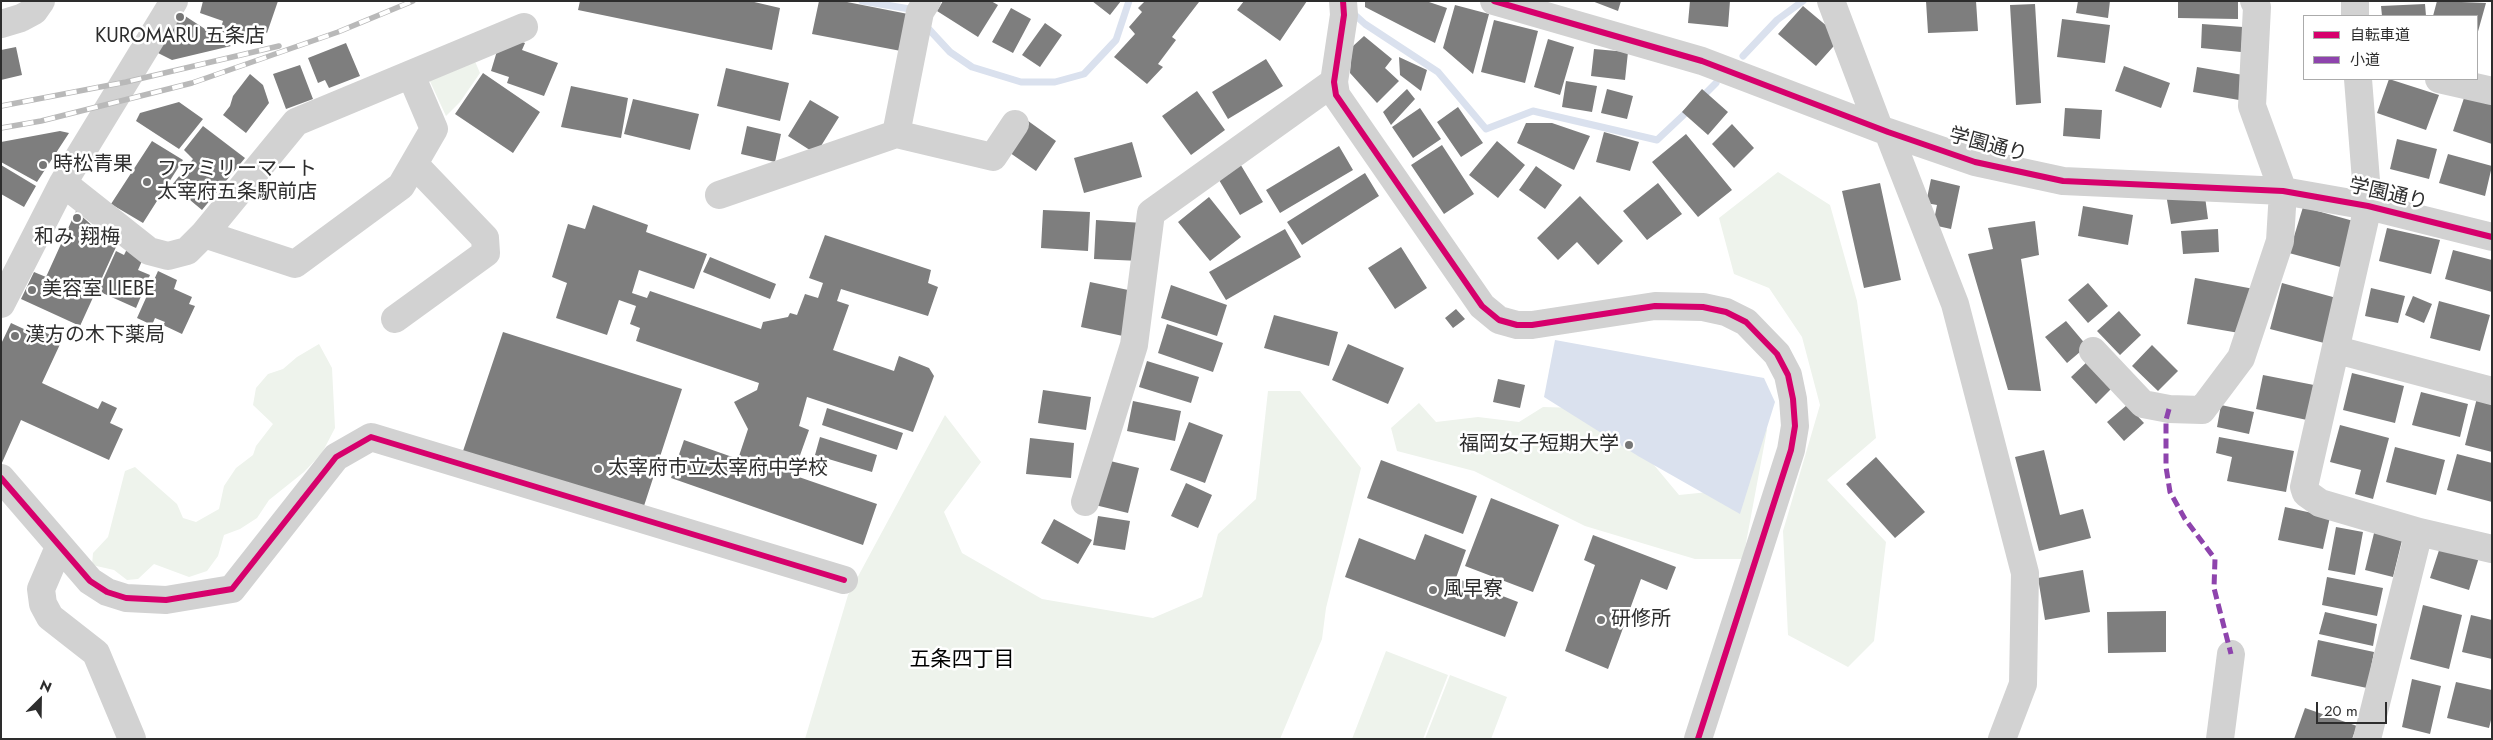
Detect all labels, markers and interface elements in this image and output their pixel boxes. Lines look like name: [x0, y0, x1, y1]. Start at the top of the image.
marker: KUROMARU 五条店: [174, 11, 186, 23]
legend: [2303, 15, 2478, 80]
text: 自転車道: [2350, 24, 2410, 46]
place label: KUROMARU 五条店: [95, 25, 265, 49]
text: 小道: [2350, 49, 2380, 71]
street label: 学園通り: [1946, 124, 2030, 168]
place label: 時松青果: [53, 153, 133, 177]
place label: ファミリーマート 太宰府五条駅前店: [157, 158, 317, 205]
marker: 時松青果: [37, 159, 49, 171]
street label: 学園通り: [2346, 174, 2430, 216]
marker: ファミリーマート 太宰府五条駅前店: [141, 176, 153, 188]
marker: 和み 翔梅: [71, 212, 83, 224]
place label: 和み 翔梅: [34, 226, 120, 250]
place label: 美容室 LIEBE: [42, 278, 155, 302]
marker: 美容室 LIEBE: [26, 284, 38, 296]
place label: 漢方の木下薬局: [25, 324, 165, 348]
marker: 漢方の木下薬局: [9, 330, 21, 342]
place label: 福岡女子短期大学: [1459, 433, 1619, 457]
marker: 福岡女子短期大学: [1623, 439, 1635, 451]
place label: 太宰府市立太宰府中学校: [608, 457, 828, 481]
marker: 太宰府市立太宰府中学校: [592, 463, 604, 475]
place label: 風早寮: [1443, 578, 1503, 602]
marker: 風早寮: [1427, 584, 1439, 596]
place label: 研修所: [1611, 608, 1671, 632]
marker: 研修所: [1595, 614, 1607, 626]
district label: 五条四丁目: [910, 648, 1014, 674]
north arrow: [15, 675, 65, 725]
text: N: [37, 675, 55, 698]
scale bar: [2318, 692, 2389, 724]
text: 20 m: [2324, 700, 2358, 722]

